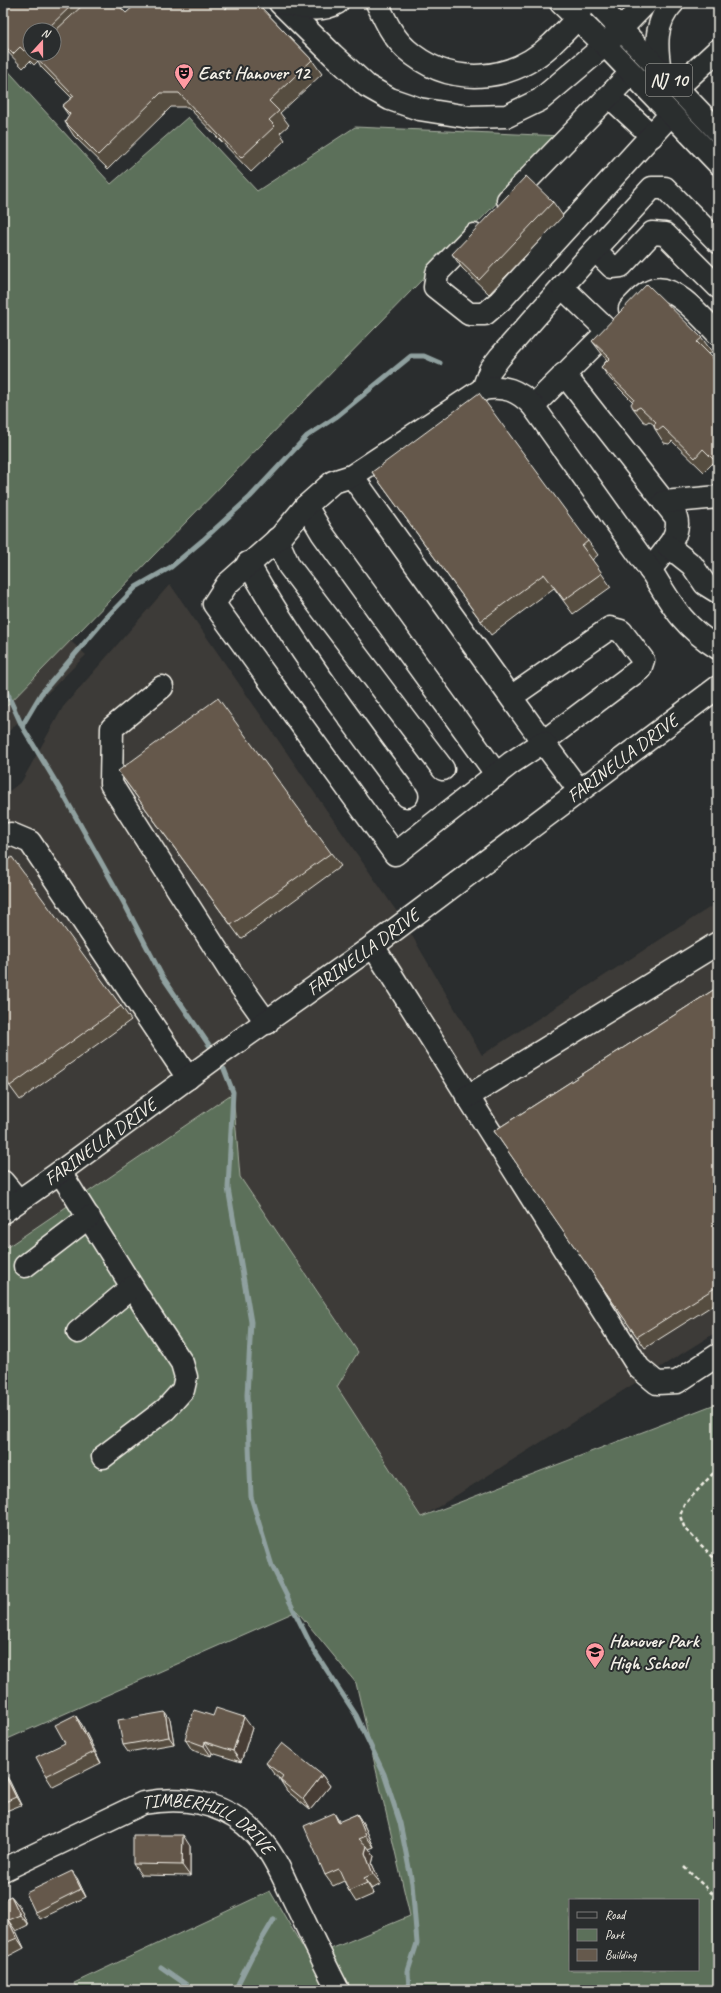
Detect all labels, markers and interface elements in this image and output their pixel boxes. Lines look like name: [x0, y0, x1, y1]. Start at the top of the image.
north arrow: [22, 22, 62, 62]
text: N: [40, 25, 53, 41]
place label: East Hanover 12: [198, 61, 312, 85]
theatre icon: East Hanover 12: [173, 62, 195, 90]
road number: NJ 10: [646, 64, 692, 96]
street label: FARINELLA DRIVE: [562, 707, 685, 808]
street label: FARINELLA DRIVE: [302, 902, 426, 1001]
street label: FARINELLA DRIVE: [40, 1091, 163, 1191]
place label: Hanover Park High School: [609, 1629, 700, 1675]
school or university icon: Hanover Park High School: [584, 1641, 606, 1669]
street label: TIMBERHILL DRIVE: [140, 1788, 281, 1861]
legend: [569, 1899, 699, 1971]
text: Road: [605, 1907, 627, 1923]
text: Park: [605, 1927, 626, 1943]
text: Building: [605, 1947, 637, 1963]

